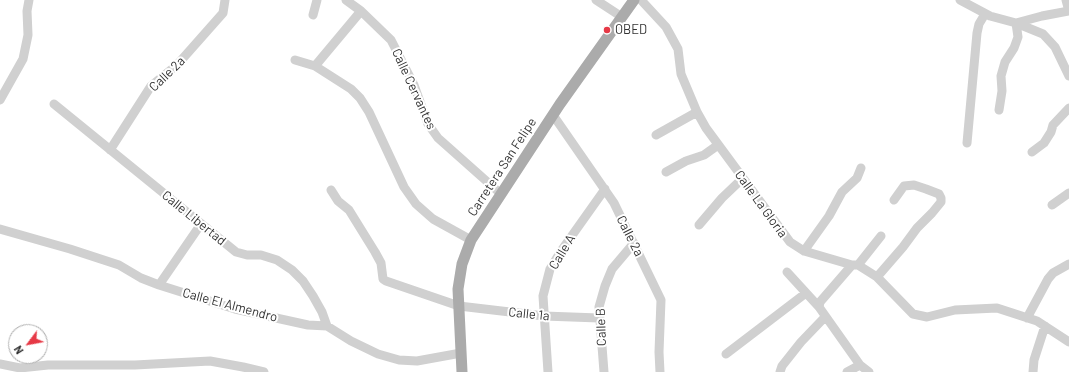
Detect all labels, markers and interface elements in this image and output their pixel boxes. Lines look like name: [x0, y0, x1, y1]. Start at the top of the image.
place label: OBED: [615, 22, 647, 38]
marker: OBED: [602, 25, 612, 35]
street label: Calle Cervantes: [389, 46, 439, 132]
street label: Calle 2a: [146, 53, 188, 95]
street label: Carretera San Felipe: [464, 115, 540, 219]
street label: Calle La Gloria: [731, 167, 791, 241]
street label: Calle Libertad: [159, 187, 229, 249]
street label: Calle 2a: [613, 213, 647, 259]
street label: Calle A: [546, 232, 578, 272]
street label: Calle El Almendro: [181, 285, 279, 325]
street label: Calle 1a: [508, 304, 550, 324]
street label: Calle B: [593, 308, 609, 346]
north arrow: [8, 324, 48, 364]
text: N: [11, 344, 26, 357]

